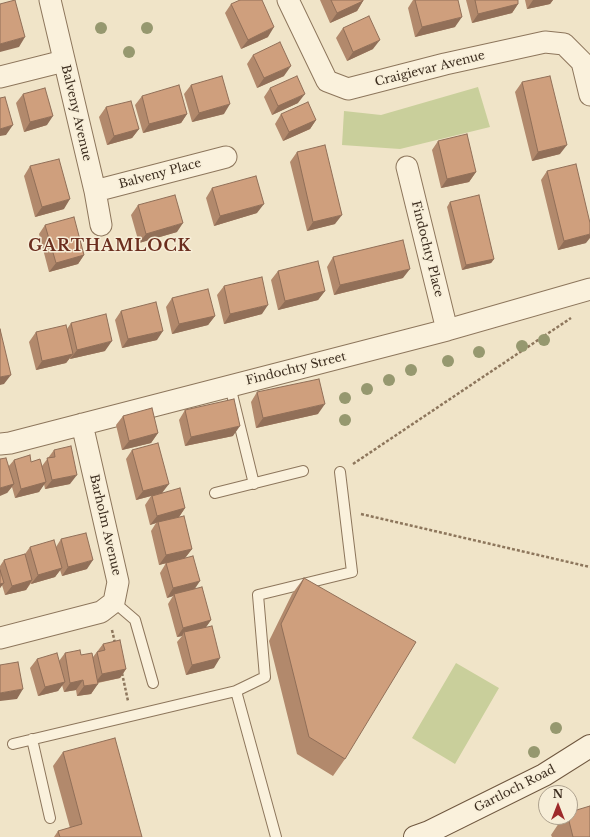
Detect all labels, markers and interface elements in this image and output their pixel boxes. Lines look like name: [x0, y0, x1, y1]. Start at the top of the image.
street label: Craigievar Avenue: [374, 48, 486, 90]
street label: Balveny Avenue: [58, 63, 94, 163]
street label: Balveny Place: [117, 156, 203, 192]
street label: Findochty Place: [408, 199, 446, 299]
district label: GARTHAMLOCK: [28, 236, 192, 256]
street label: Findochty Street: [244, 350, 348, 388]
street label: Barholm Avenue: [86, 473, 124, 577]
street label: Gartloch Road: [472, 762, 558, 816]
north arrow: [538, 785, 578, 825]
text: N: [553, 787, 563, 801]

